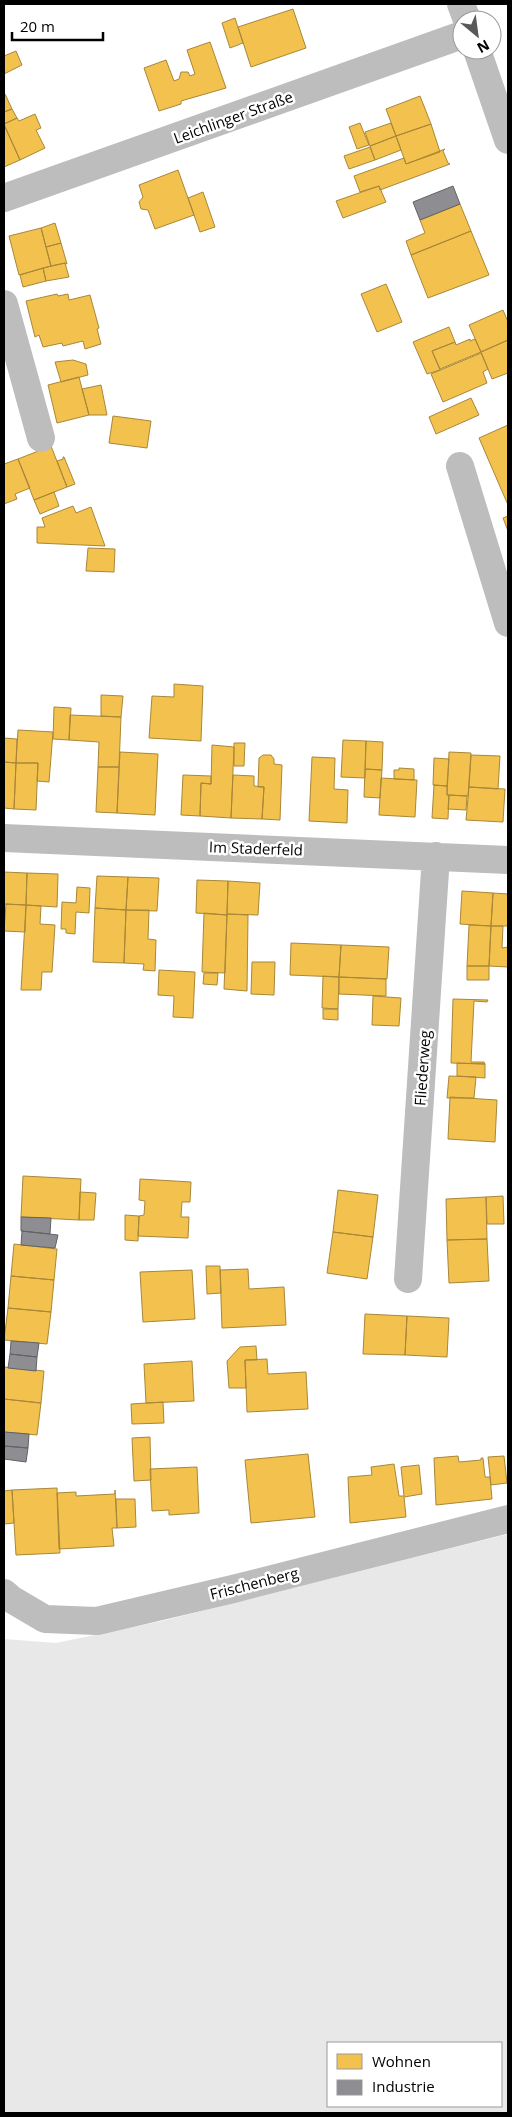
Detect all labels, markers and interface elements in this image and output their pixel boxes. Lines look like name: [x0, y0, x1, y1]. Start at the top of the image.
scale bar: [12, 10, 104, 42]
north arrow: [452, 10, 502, 60]
text: 20 m: [20, 16, 55, 36]
text: N: [474, 36, 493, 58]
street label: Leichlinger Straße: [171, 86, 295, 148]
street label: Im Staderfeld: [209, 836, 303, 860]
street label: Fliederweg: [409, 1030, 435, 1106]
street label: Frischenberg: [208, 1562, 300, 1604]
legend: [327, 2042, 502, 2107]
text: Wohnen: [372, 2051, 431, 2071]
text: Industrie: [372, 2076, 435, 2096]

